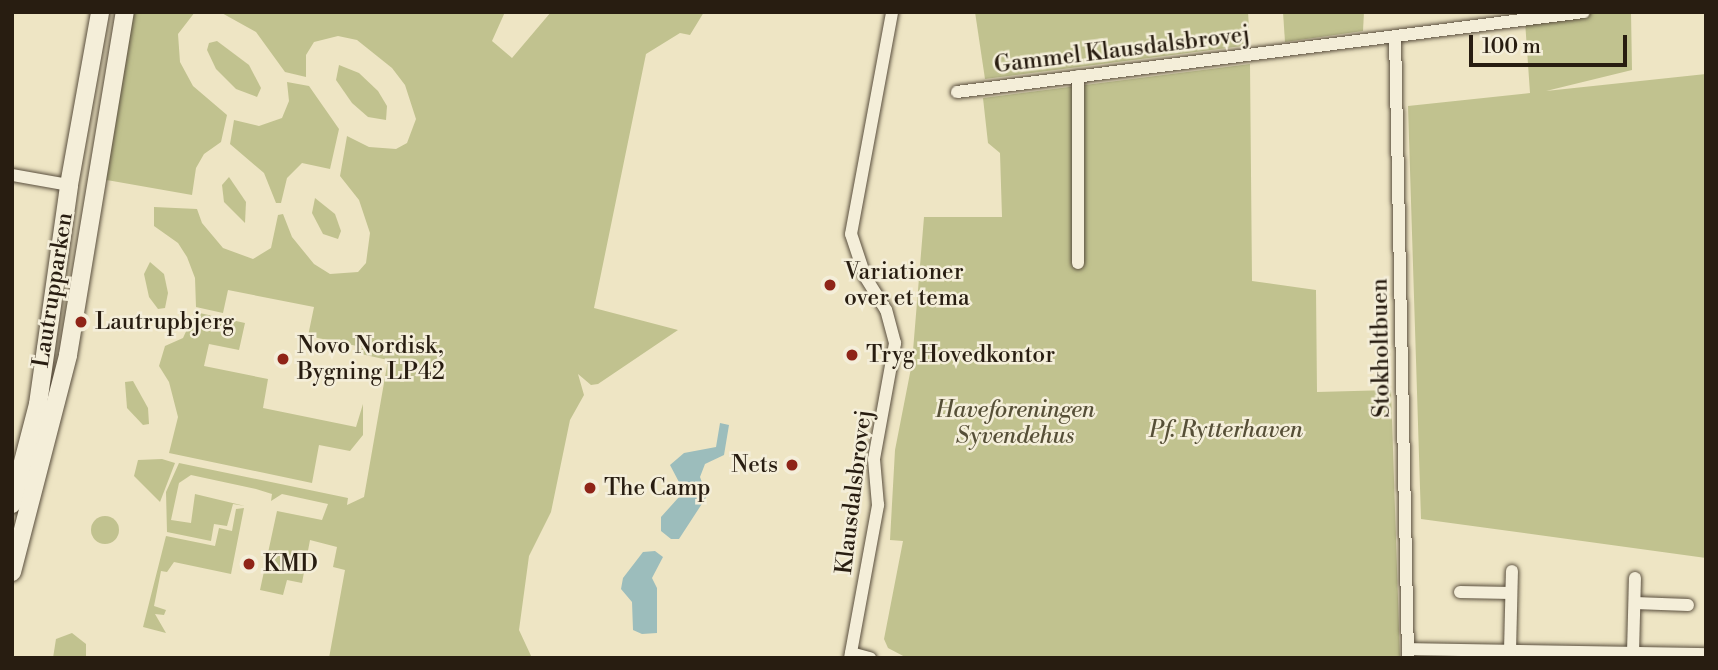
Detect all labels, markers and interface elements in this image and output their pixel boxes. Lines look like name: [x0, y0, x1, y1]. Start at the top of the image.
street label: Gammel Klausdalsbrovej: [993, 21, 1251, 79]
scale bar: [1473, 21, 1630, 65]
text: 100 m: [1482, 34, 1541, 60]
street label: Lautrupparken: [27, 210, 79, 370]
place label: Variationer over et tema: [844, 258, 970, 312]
marker: Variationer over et tema: [822, 277, 838, 293]
street label: Stokholtbuen: [1366, 278, 1396, 418]
place label: Lautrupbjerg: [95, 308, 234, 336]
marker: Lautrupbjerg: [73, 314, 89, 330]
place label: Novo Nordisk, Bygning LP42: [297, 332, 445, 386]
place label: Tryg Hovedkontor: [866, 341, 1055, 369]
marker: Tryg Hovedkontor: [844, 347, 860, 363]
marker: Novo Nordisk, Bygning LP42: [275, 351, 291, 367]
park label: Haveforeningen Syvendehus: [935, 396, 1095, 450]
street label: Klausdalsbrovej: [830, 408, 878, 576]
park label: Pf. Rytterhaven: [1149, 416, 1303, 444]
place label: Nets: [731, 451, 778, 479]
marker: Nets: [784, 457, 800, 473]
place label: The Camp: [604, 474, 711, 502]
marker: The Camp: [582, 480, 598, 496]
place label: KMD: [263, 550, 318, 578]
marker: KMD: [241, 556, 257, 572]

